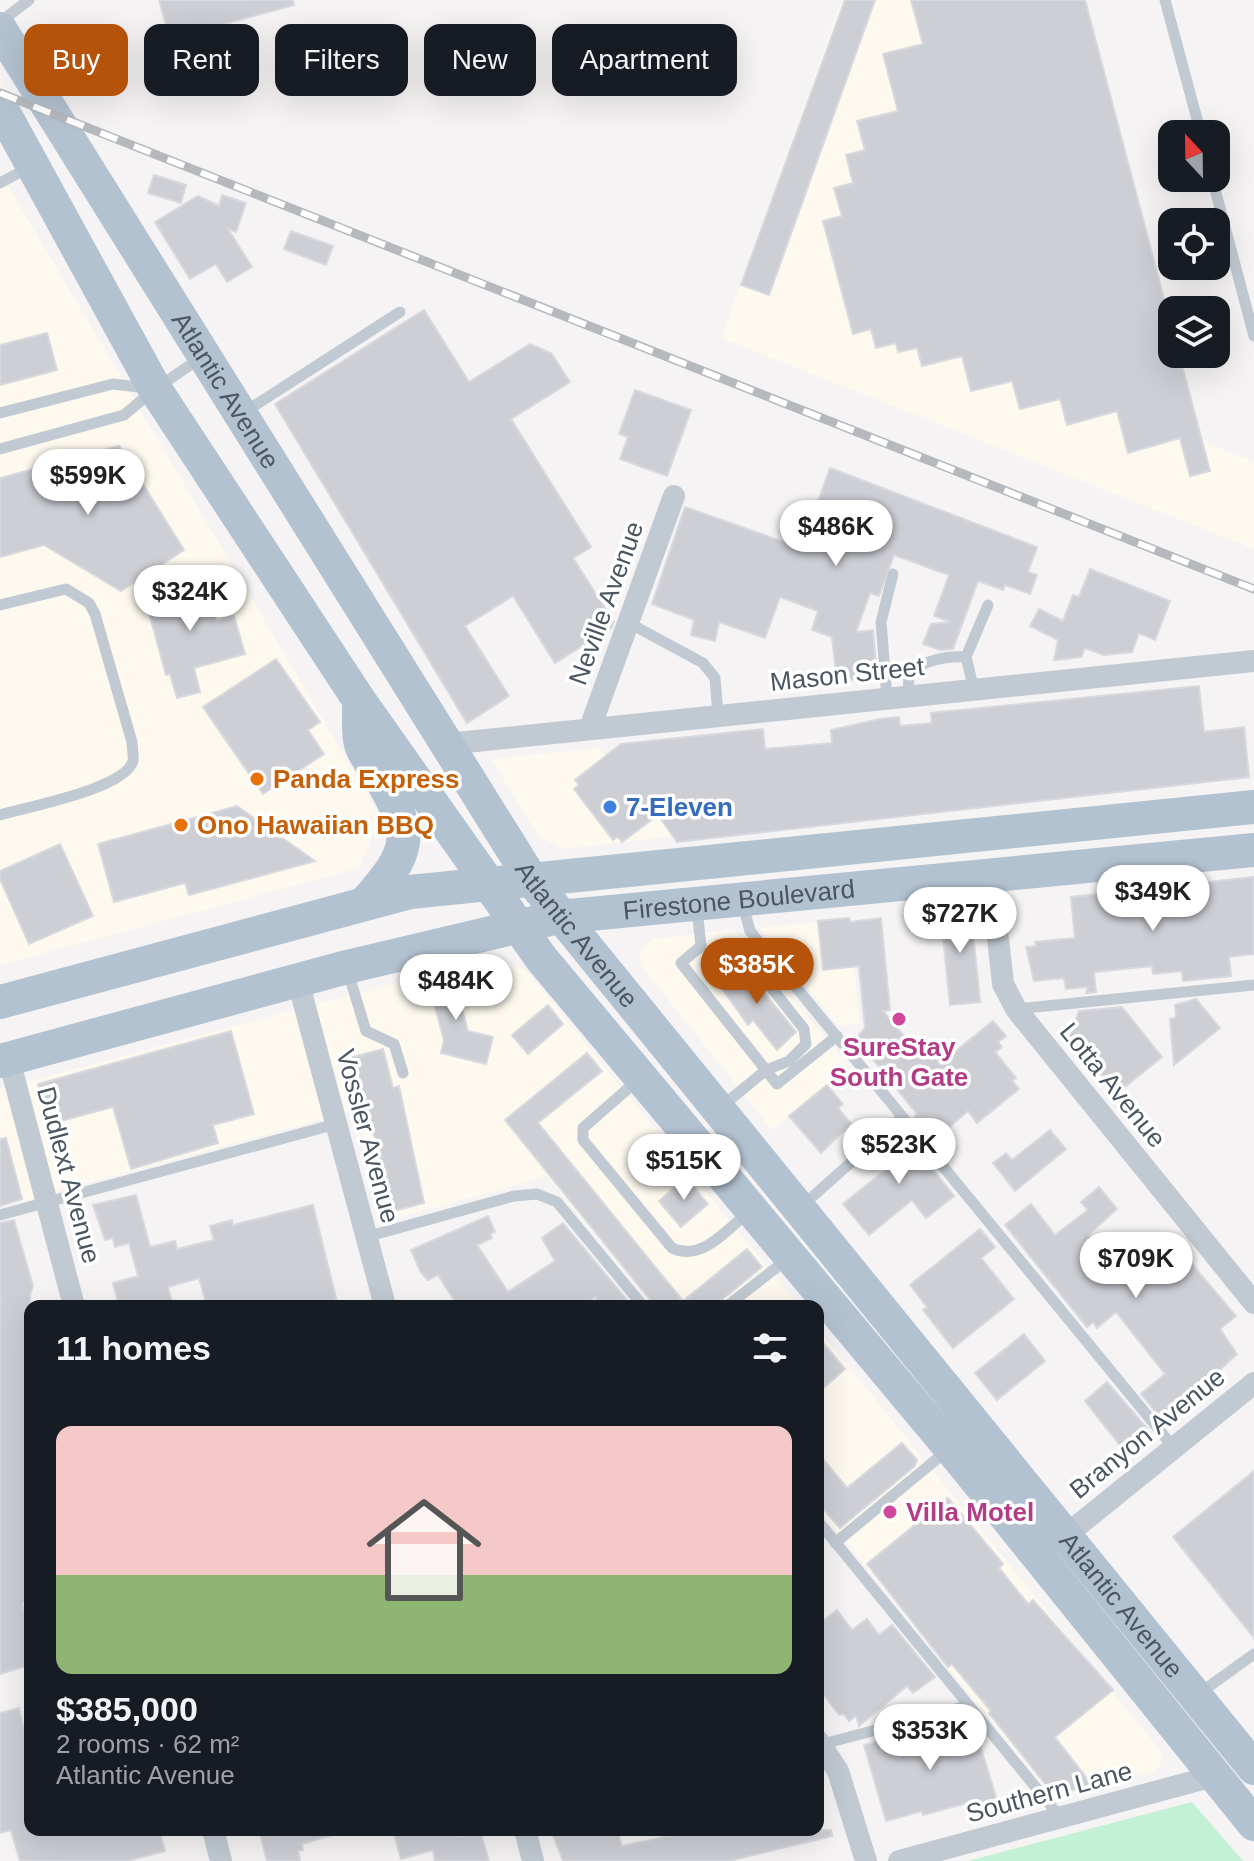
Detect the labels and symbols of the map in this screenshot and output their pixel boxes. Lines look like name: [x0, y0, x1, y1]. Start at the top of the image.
north arrow: [1158, 120, 1230, 192]
street label: Atlantic Avenue: [166, 307, 286, 474]
pin: $599K: [32, 449, 144, 517]
pin: $486K: [780, 500, 892, 568]
street label: Neville Avenue: [563, 517, 649, 689]
pin: $324K: [134, 565, 246, 633]
street label: Mason Street: [769, 651, 926, 697]
place label: Panda Express: [273, 764, 459, 794]
marker: Panda Express: [248, 770, 266, 788]
place label: 7-Eleven: [626, 792, 733, 822]
marker: 7-Eleven: [601, 798, 619, 816]
place label: Ono Hawaiian BBQ: [197, 810, 434, 840]
marker: Ono Hawaiian BBQ: [172, 816, 190, 834]
street label: Atlantic Avenue: [509, 856, 644, 1014]
pin: $349K: [1097, 865, 1209, 933]
street label: Firestone Boulevard: [622, 874, 856, 926]
pin: $727K: [904, 887, 1016, 955]
pin: $385K: [701, 938, 813, 1006]
pin: $484K: [400, 954, 512, 1022]
marker: SureStay South Gate: [890, 1010, 908, 1028]
street label: Lotta Avenue: [1054, 1017, 1172, 1153]
place label: SureStay South Gate: [830, 1032, 968, 1092]
street label: Vossler Avenue: [330, 1046, 406, 1226]
street label: Dudlext Avenue: [31, 1083, 107, 1267]
pin: $523K: [843, 1118, 955, 1186]
pin: $515K: [628, 1134, 740, 1202]
pin: $709K: [1080, 1232, 1192, 1300]
street label: Branyon Avenue: [1064, 1361, 1230, 1505]
place label: Villa Motel: [906, 1497, 1034, 1527]
marker: Villa Motel: [881, 1503, 899, 1521]
street label: Atlantic Avenue: [1053, 1526, 1189, 1684]
pin: $353K: [874, 1704, 986, 1772]
street label: Southern Lane: [963, 1755, 1135, 1829]

